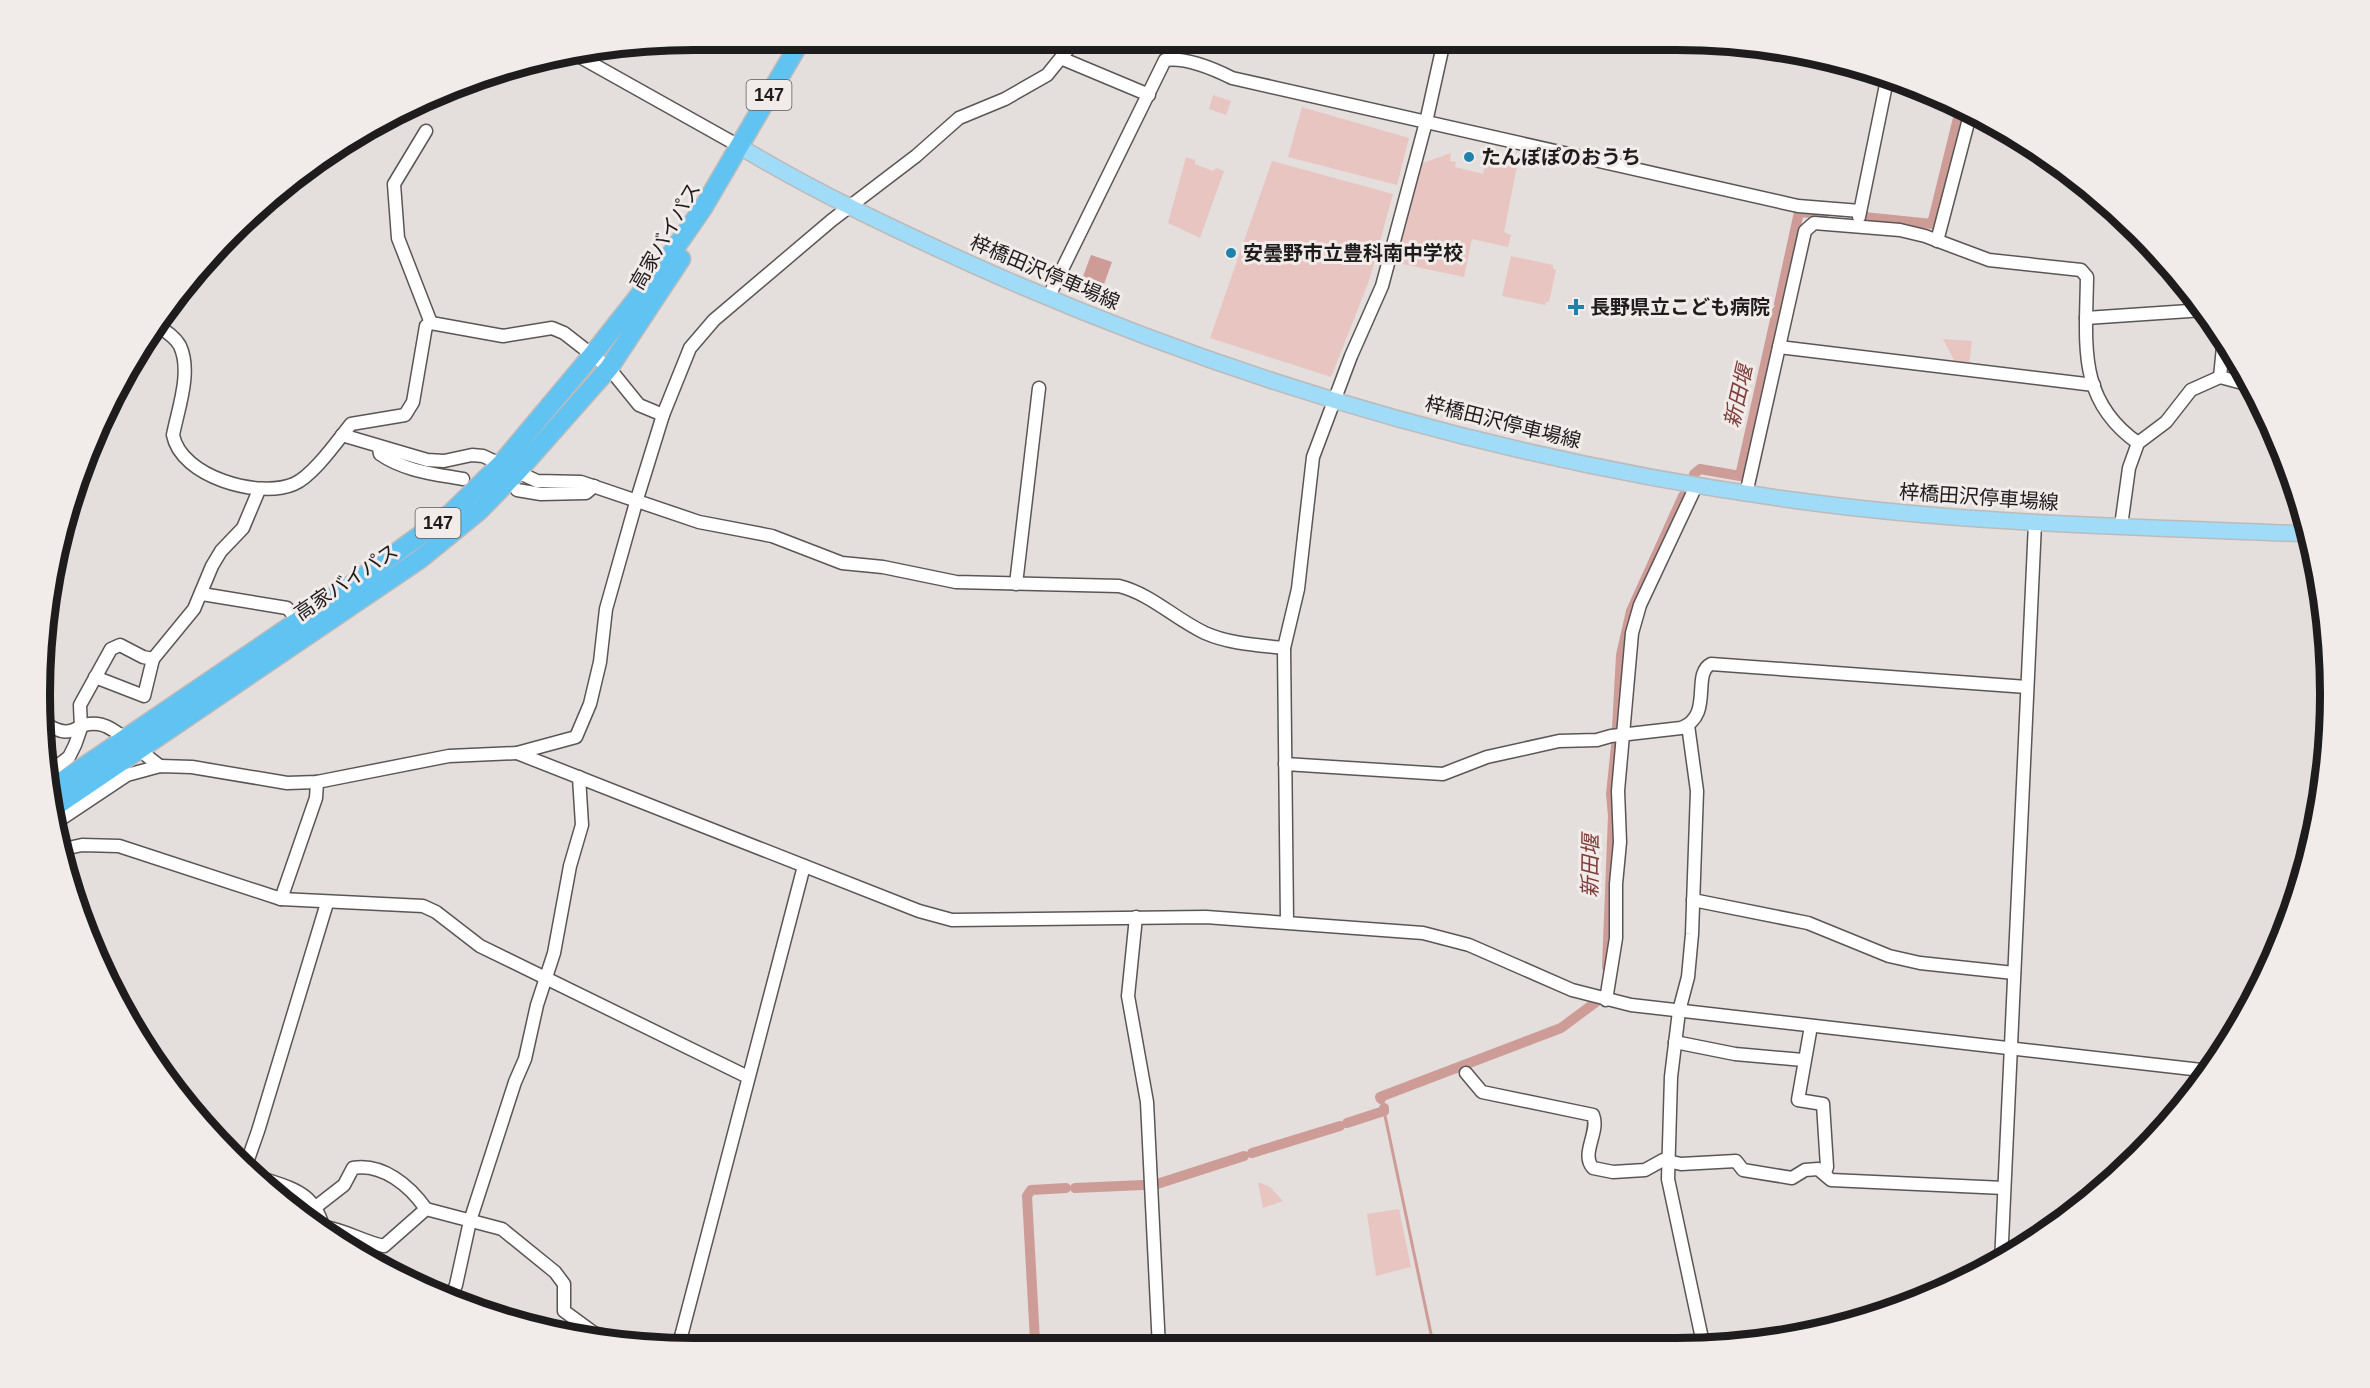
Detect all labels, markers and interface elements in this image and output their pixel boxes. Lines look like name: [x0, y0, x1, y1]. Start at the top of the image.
road number: 147: [746, 80, 792, 110]
place label: たんぽぽのおうち: [1481, 146, 1641, 168]
marker: たんぽぽのおうち: [1462, 150, 1476, 164]
street label: 高家バイパス: [626, 179, 704, 293]
street label: 梓橋田沢停車場線: [967, 231, 1123, 313]
place label: 安曇野市立豊科南中学校: [1243, 242, 1463, 264]
marker: 安曇野市立豊科南中学校: [1224, 246, 1238, 260]
place label: 長野県立こども病院: [1590, 296, 1770, 318]
marker: 長野県立こども病院: [1567, 298, 1585, 316]
water label: 新田堰: [1720, 359, 1757, 429]
street label: 梓橋田沢停車場線: [1423, 392, 1583, 452]
street label: 梓橋田沢停車場線: [1898, 480, 2060, 514]
road number: 147: [416, 508, 460, 538]
street label: 高家バイパス: [290, 539, 402, 625]
water label: 新田堰: [1578, 830, 1602, 898]

